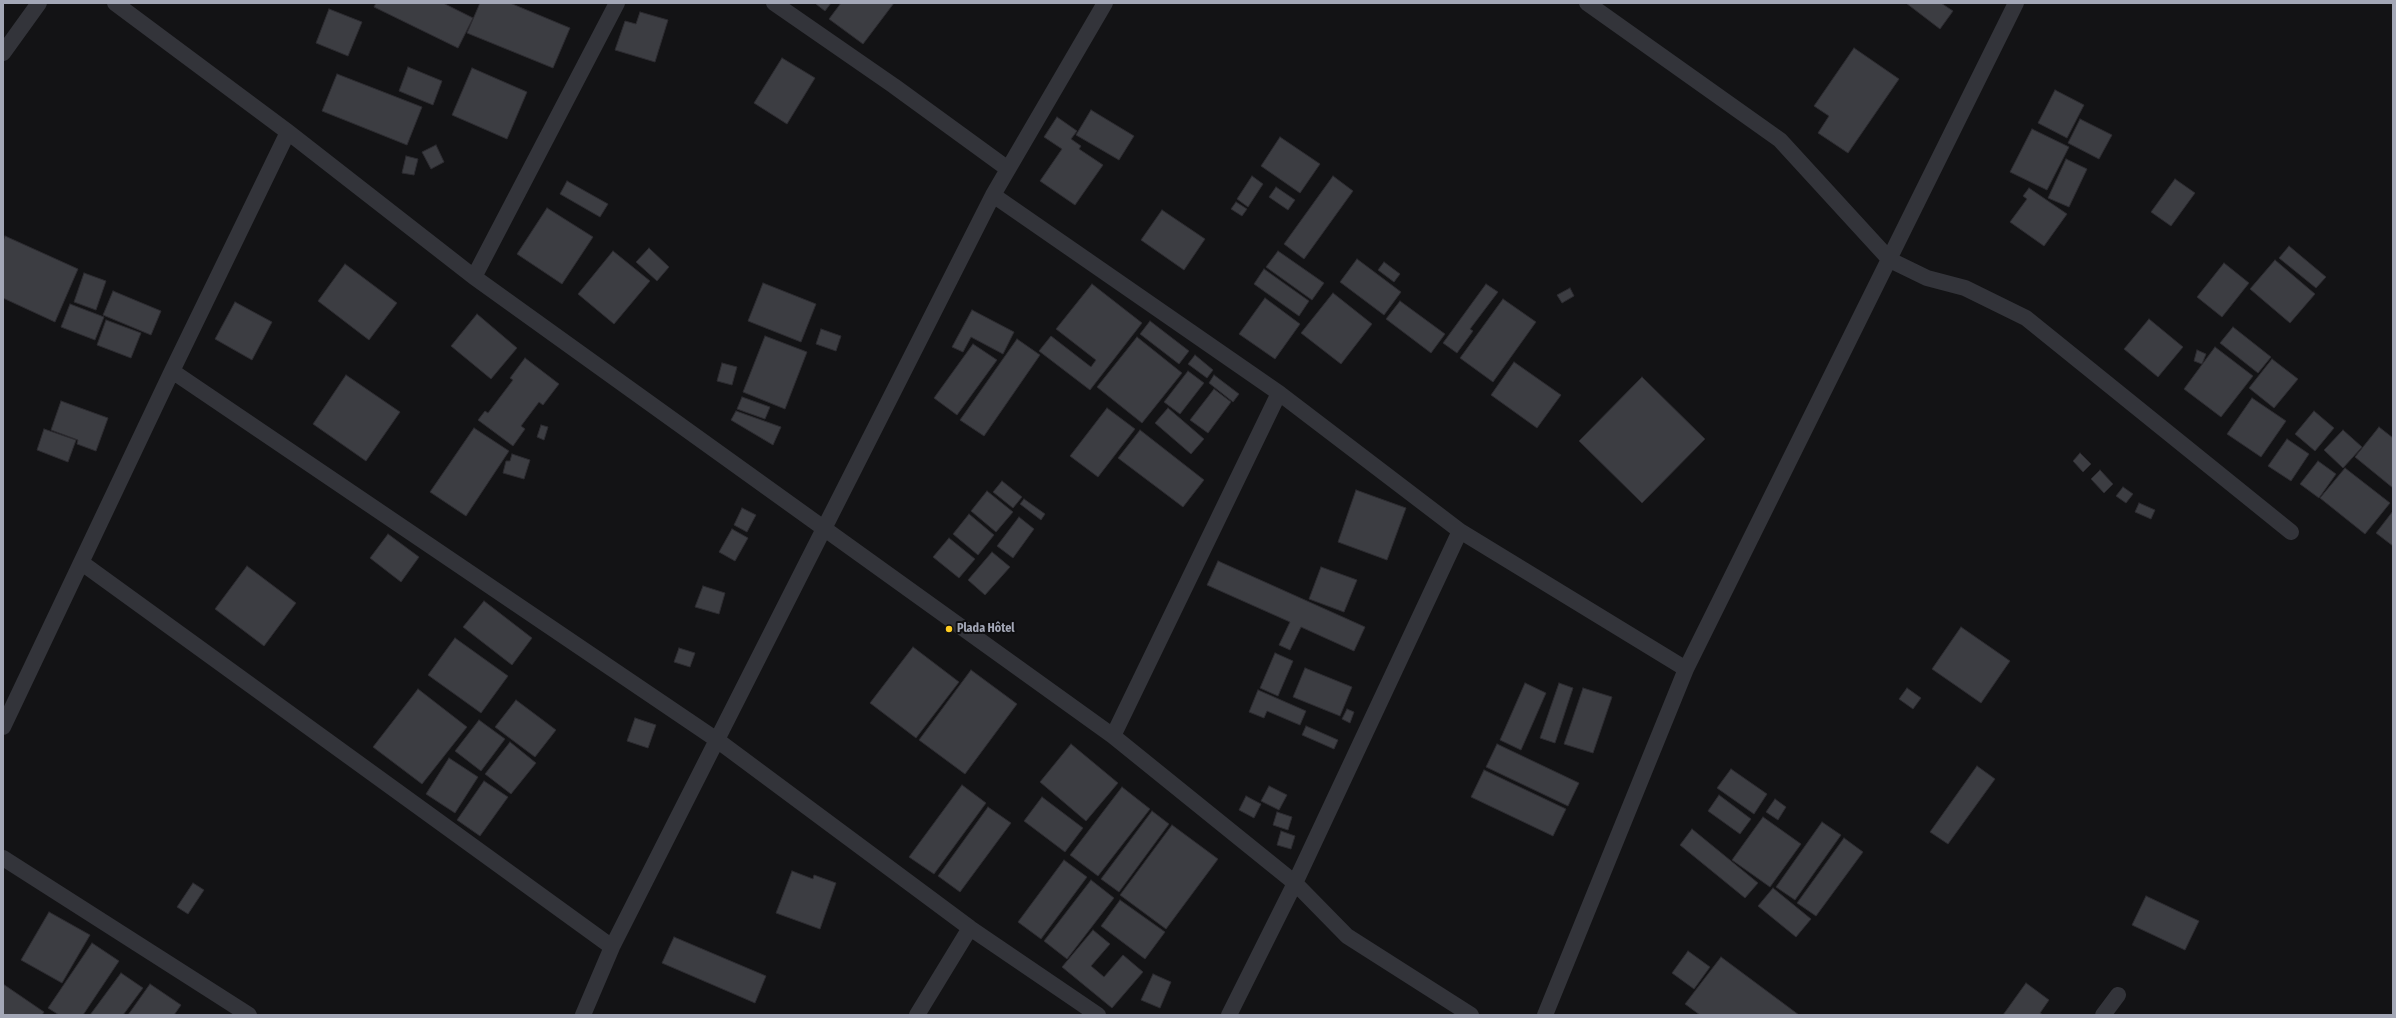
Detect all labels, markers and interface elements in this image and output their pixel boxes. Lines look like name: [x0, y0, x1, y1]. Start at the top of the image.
place label: Plada Hôtel: [957, 622, 1015, 636]
marker: Plada Hôtel: [944, 624, 954, 634]

